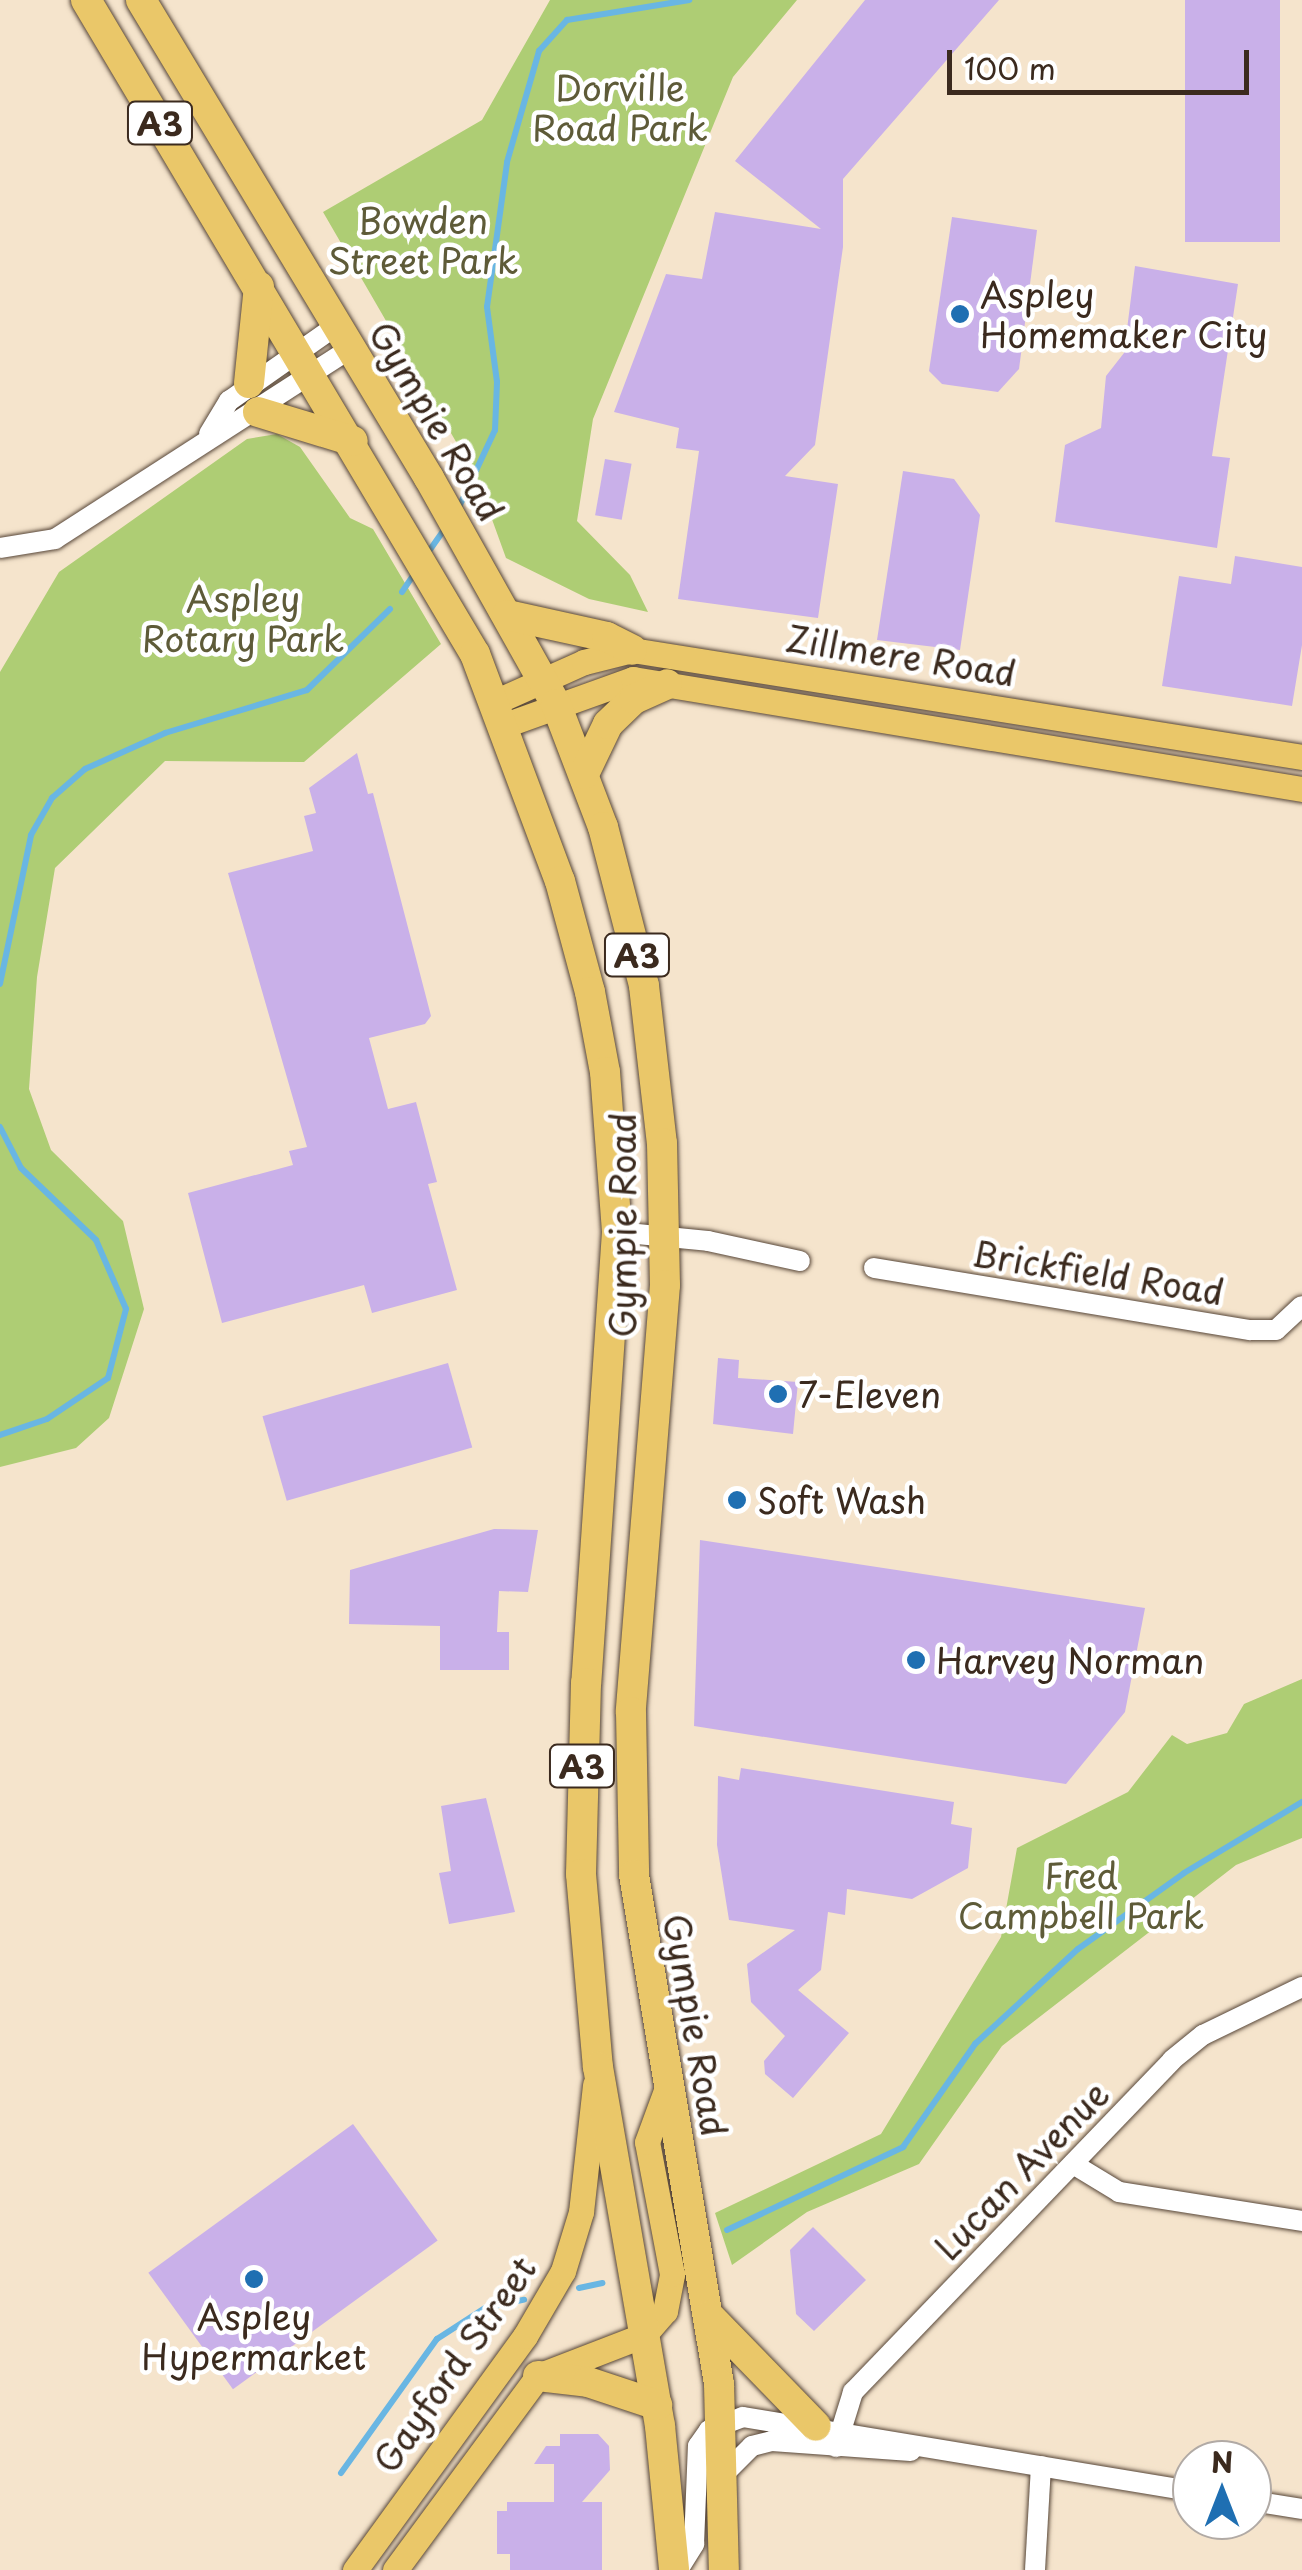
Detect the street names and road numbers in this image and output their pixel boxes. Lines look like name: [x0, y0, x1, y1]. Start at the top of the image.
road number: A3: [125, 96, 195, 150]
street label: Gympie Road: [361, 314, 513, 528]
street label: Zillmere Road: [782, 616, 1020, 694]
road number: A3: [602, 928, 672, 982]
street label: Gympie Road: [601, 1113, 643, 1337]
street label: Brickfield Road: [969, 1231, 1227, 1313]
road number: A3: [547, 1739, 617, 1793]
street label: Gympie Road: [656, 1911, 736, 2139]
street label: Lucan Avenue: [926, 2073, 1116, 2267]
street label: Gayford Street: [364, 2248, 544, 2480]

